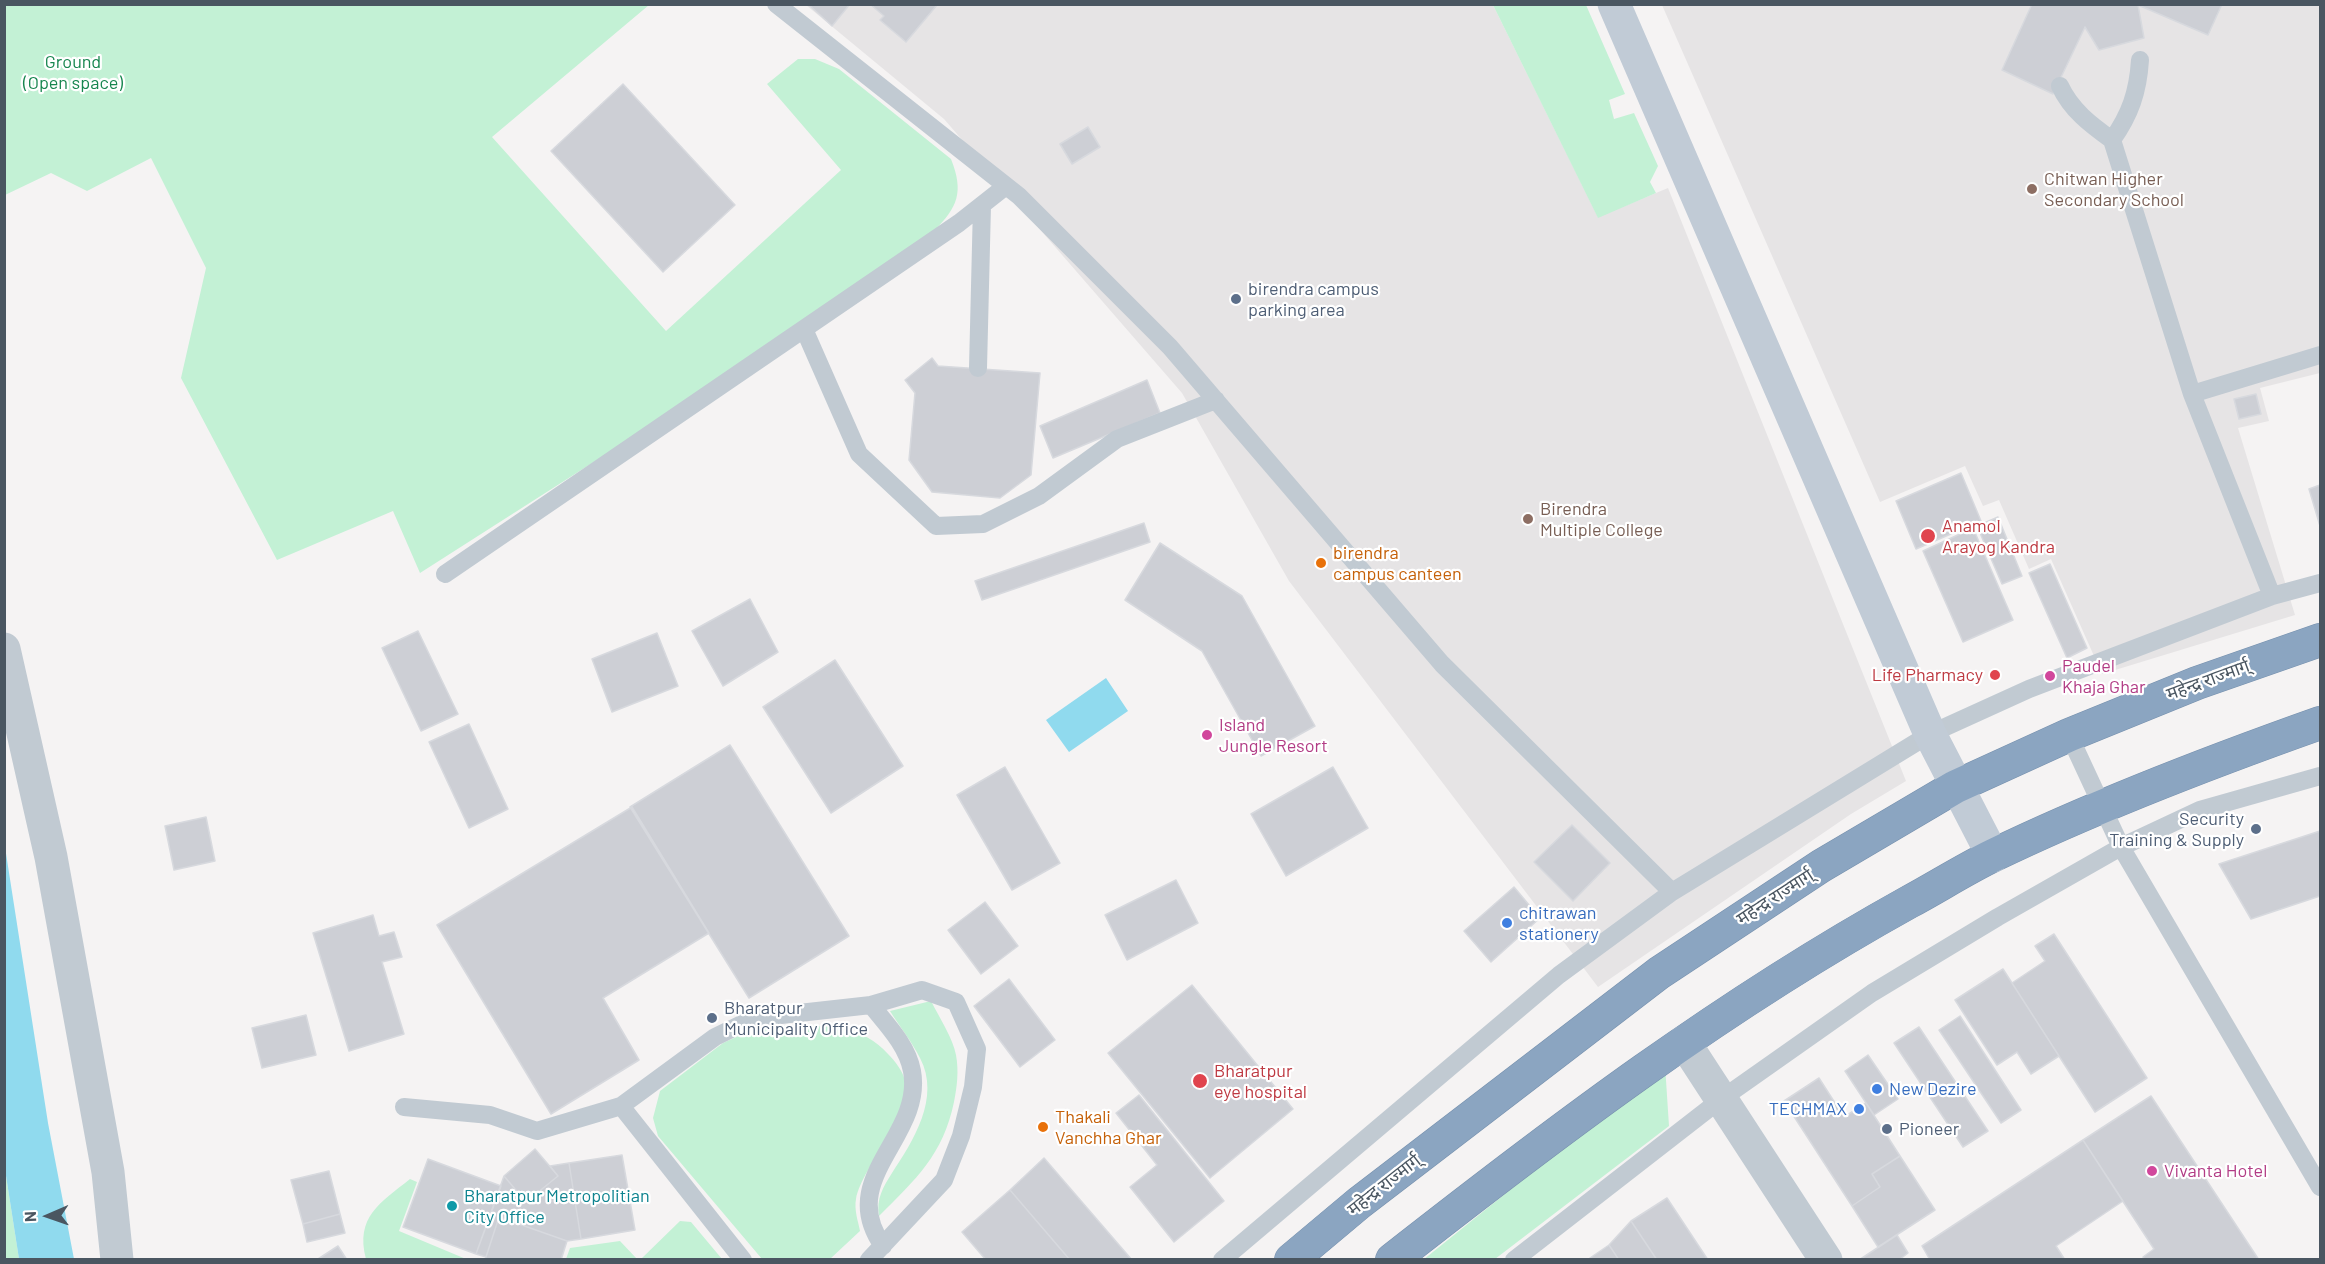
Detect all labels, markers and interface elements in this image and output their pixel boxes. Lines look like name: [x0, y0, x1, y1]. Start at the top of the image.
park label: Ground (Open space): [23, 51, 123, 94]
place label: Chitwan Higher Secondary School: [2044, 168, 2184, 210]
marker: Chitwan Higher Secondary School: [2025, 182, 2039, 196]
place label: birendra campus parking area: [1248, 278, 1379, 320]
marker: birendra campus parking area: [1229, 292, 1243, 306]
place label: Birendra Multiple College: [1540, 498, 1663, 540]
marker: Birendra Multiple College: [1521, 512, 1535, 526]
place label: Anamol Arayog Kandra: [1942, 515, 2055, 558]
marker: Anamol Arayog Kandra: [1919, 527, 1937, 545]
place label: birendra campus canteen: [1333, 542, 1462, 584]
marker: birendra campus canteen: [1314, 556, 1328, 570]
place label: Paudel Khaja Ghar: [2062, 655, 2146, 698]
street label: महेन्द्र राज्मार्ग्: [2163, 655, 2253, 705]
place label: Life Pharmacy: [1872, 664, 1983, 686]
marker: Life Pharmacy: [1988, 668, 2002, 682]
marker: Paudel Khaja Ghar: [2043, 669, 2057, 683]
place label: Island Jungle Resort: [1219, 714, 1328, 756]
marker: Island Jungle Resort: [1200, 728, 1214, 742]
place label: Security Training & Supply: [2109, 808, 2244, 850]
marker: Security Training & Supply: [2249, 822, 2263, 836]
street label: महेन्द्र राज्मार्ग्: [1733, 864, 1817, 930]
place label: chitrawan stationery: [1519, 902, 1599, 944]
marker: chitrawan stationery: [1500, 916, 1514, 930]
place label: Bharatpur Municipality Office: [724, 997, 868, 1040]
marker: Bharatpur Municipality Office: [705, 1011, 719, 1025]
place label: Bharatpur eye hospital: [1214, 1060, 1307, 1102]
marker: Bharatpur eye hospital: [1191, 1072, 1209, 1090]
place label: New Dezire: [1889, 1078, 1976, 1100]
marker: New Dezire: [1870, 1082, 1884, 1096]
place label: TECHMAX: [1769, 1098, 1847, 1120]
marker: TECHMAX: [1852, 1102, 1866, 1116]
place label: Thakali Vanchha Ghar: [1055, 1106, 1162, 1148]
place label: Pioneer: [1899, 1118, 1959, 1140]
marker: Thakali Vanchha Ghar: [1036, 1120, 1050, 1134]
marker: Pioneer: [1880, 1122, 1894, 1136]
street label: महेन्द्र राज्मार्ग्: [1343, 1150, 1425, 1220]
place label: Vivanta Hotel: [2164, 1160, 2267, 1182]
marker: Vivanta Hotel: [2145, 1164, 2159, 1178]
place label: Bharatpur Metropolitian City Office: [464, 1185, 650, 1228]
north arrow: [18, 1186, 78, 1246]
marker: Bharatpur Metropolitian City Office: [445, 1199, 459, 1213]
text: N: [20, 1211, 39, 1222]

